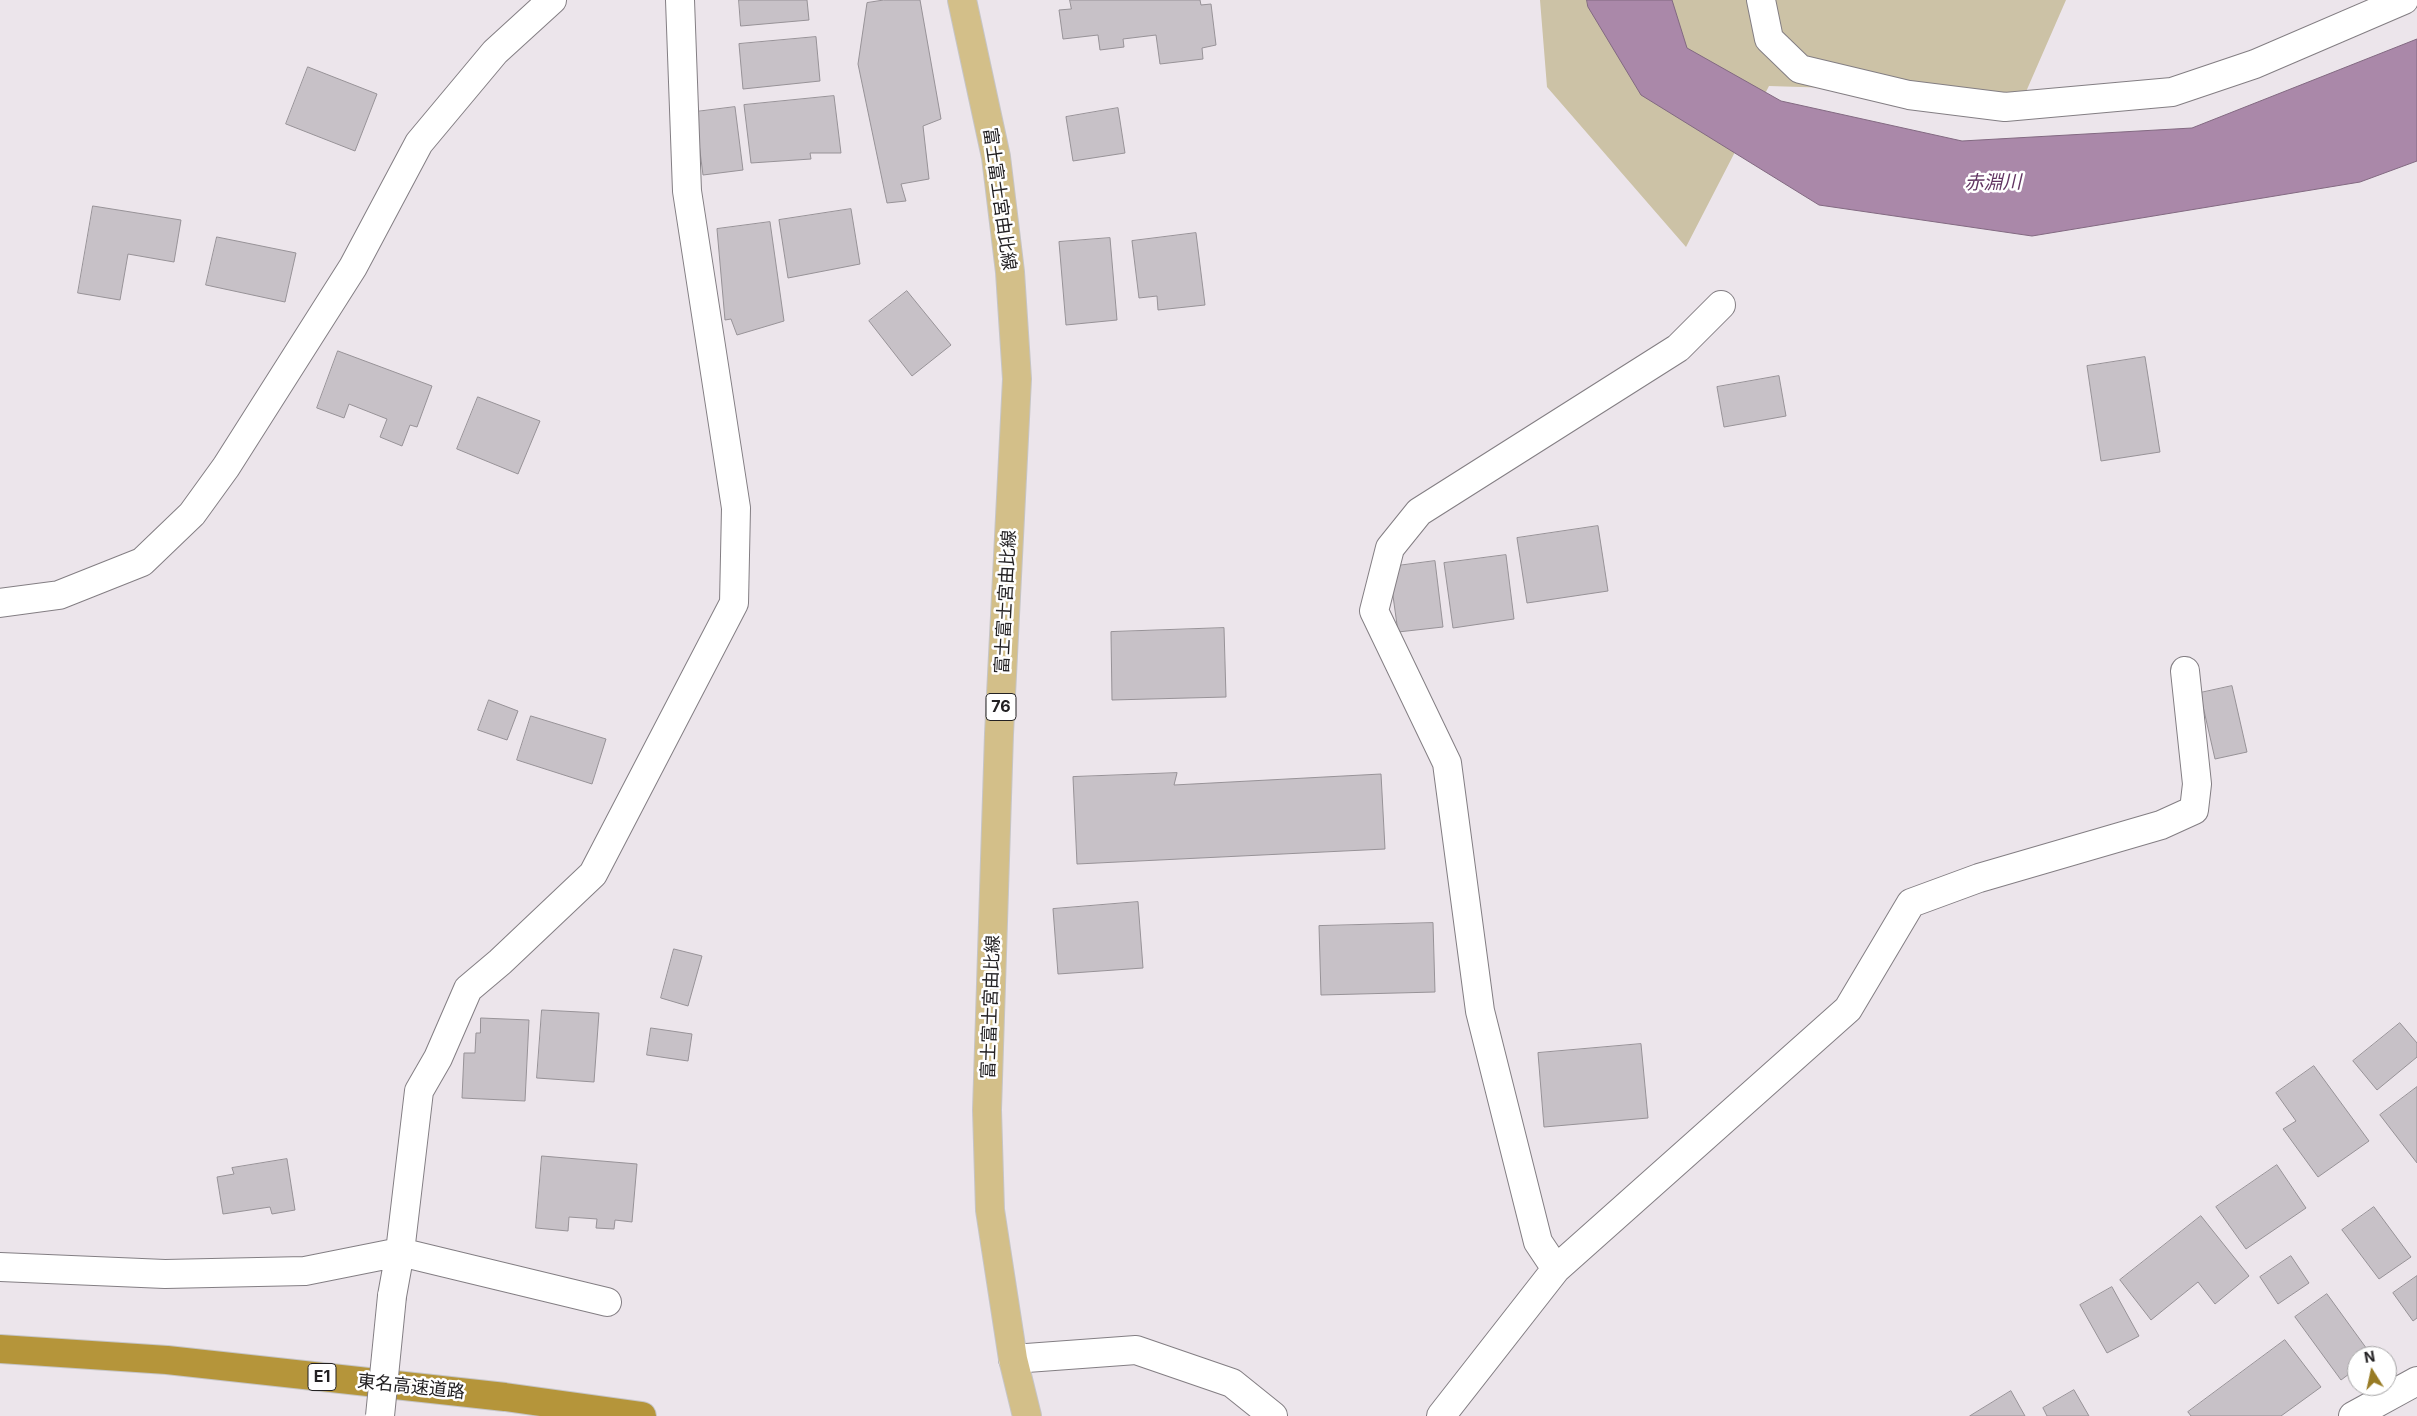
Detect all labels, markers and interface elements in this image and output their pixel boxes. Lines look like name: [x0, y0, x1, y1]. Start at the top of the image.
street label: 富士富士宮由比線: [978, 126, 1020, 272]
water label: 赤淵川: [1964, 171, 2022, 195]
street label: 富士富士宮由比線: [991, 530, 1021, 674]
road number: 76: [986, 694, 1016, 720]
street label: 富士富士宮由比線: [978, 935, 1004, 1079]
north arrow: [2347, 1346, 2397, 1396]
text: N: [2363, 1347, 2376, 1366]
road number: E1: [308, 1364, 336, 1390]
street label: 東名高速道路: [356, 1371, 466, 1403]

